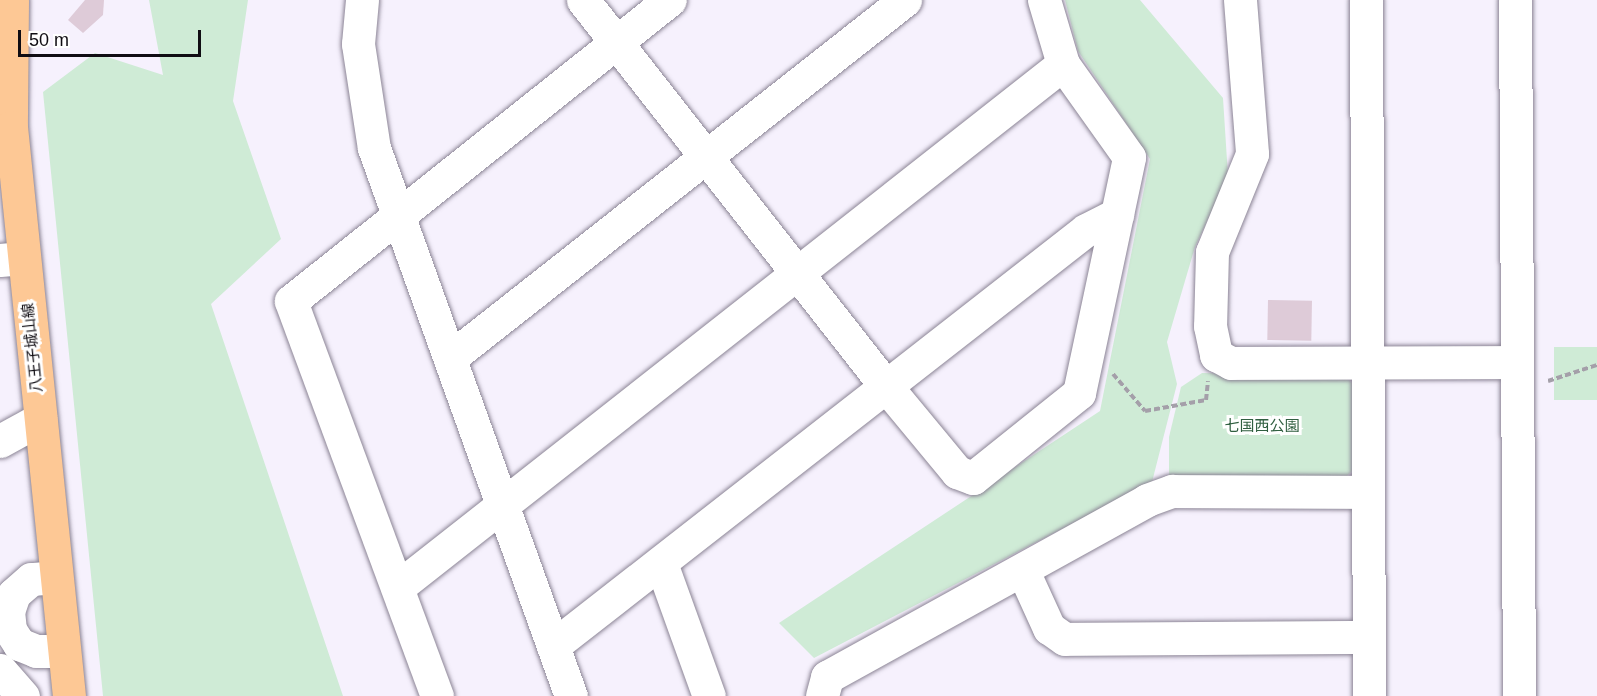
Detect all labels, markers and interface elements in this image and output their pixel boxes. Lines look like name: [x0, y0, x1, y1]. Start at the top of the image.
scale bar: [21, 18, 204, 56]
text: 50 m: [29, 30, 69, 50]
street label: 八王子城山線: [18, 302, 46, 394]
park label: 七国西公園: [1225, 417, 1299, 435]

